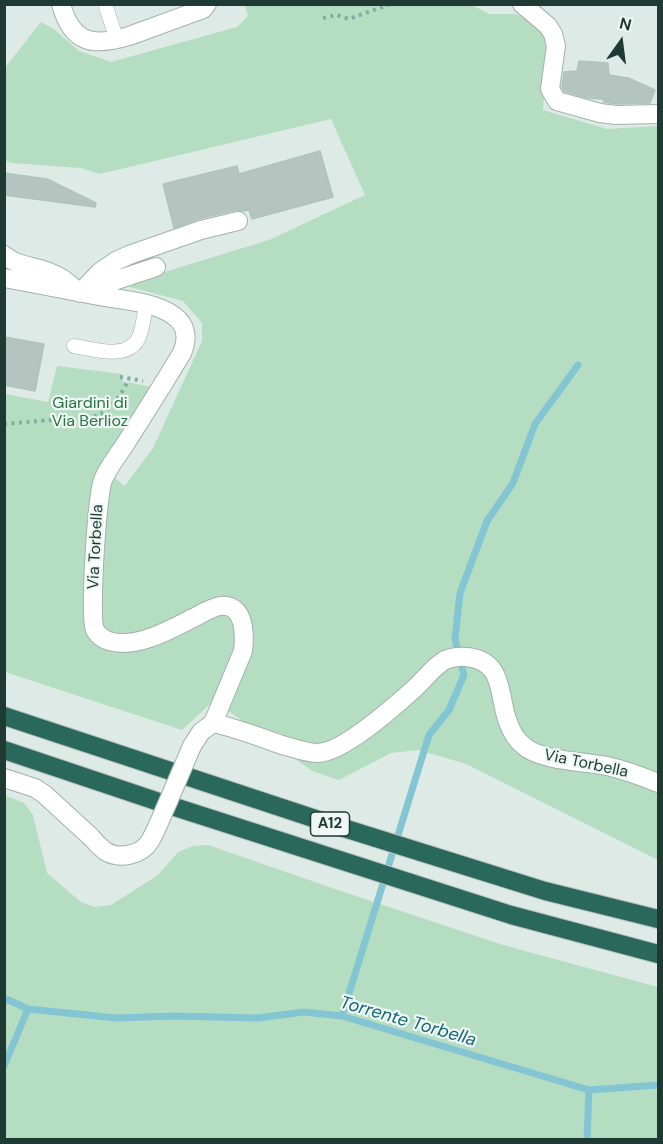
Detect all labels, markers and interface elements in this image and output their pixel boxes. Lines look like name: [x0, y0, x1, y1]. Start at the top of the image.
north arrow: [591, 12, 651, 72]
text: N: [617, 12, 634, 36]
park label: Giardini di Via Berlioz: [52, 394, 128, 432]
street label: Via Torbella: [84, 504, 108, 590]
street label: Via Torbella: [542, 746, 630, 782]
road number: A12: [310, 812, 350, 836]
water label: Torrente Torbella: [337, 992, 479, 1052]

